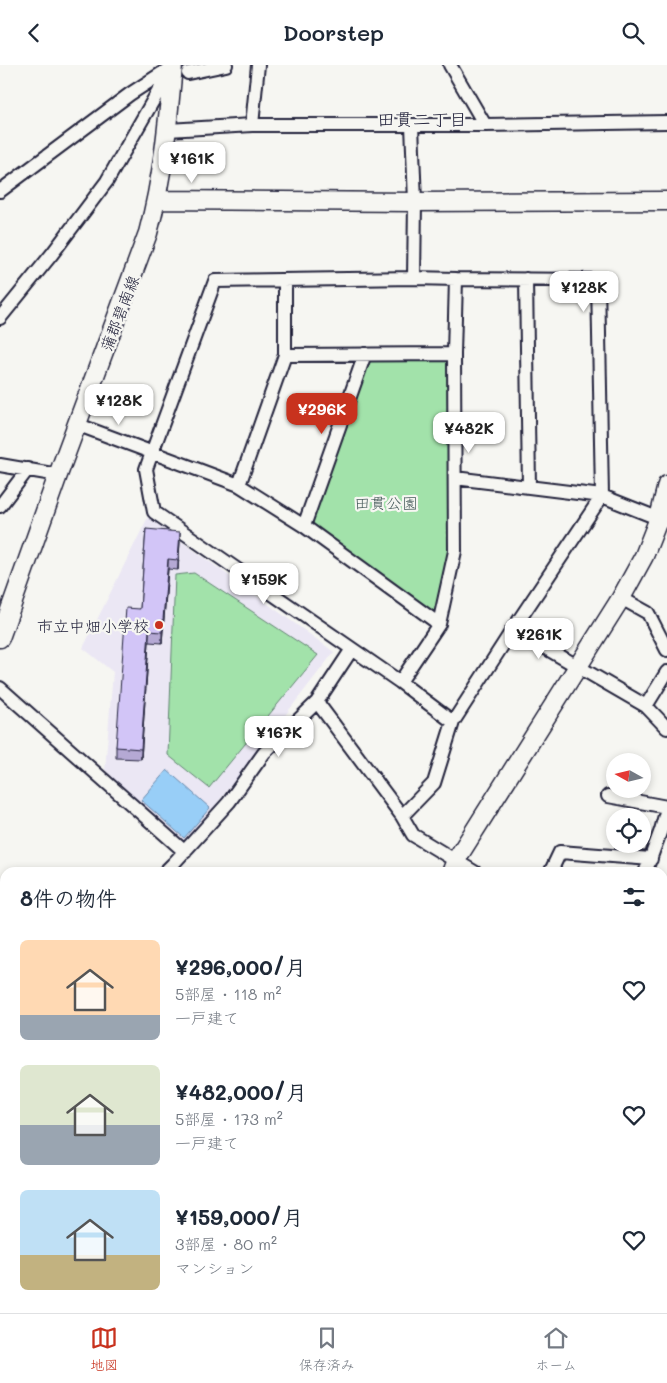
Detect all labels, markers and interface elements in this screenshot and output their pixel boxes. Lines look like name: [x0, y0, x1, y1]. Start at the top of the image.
text: Doorstep: [283, 18, 384, 47]
icon: back: [20, 19, 48, 47]
icon: search: [619, 19, 647, 47]
district label: 田貫二丁目: [377, 107, 467, 131]
pin: ¥161K: [157, 141, 227, 184]
text: ¥161K: [170, 147, 214, 168]
pin: ¥128K: [549, 271, 619, 313]
street label: 蒲郡碧南線: [95, 272, 143, 354]
text: ¥128K: [561, 276, 607, 297]
pin: ¥128K: [84, 383, 154, 426]
text: ¥128K: [96, 389, 142, 410]
pin: ¥296K: [287, 393, 357, 435]
text: ¥296K: [297, 398, 347, 419]
pin: ¥482K: [434, 411, 504, 454]
text: ¥482K: [444, 417, 494, 438]
park label: 田貫公園: [354, 492, 418, 513]
pin: ¥159K: [229, 563, 299, 605]
text: ¥159K: [240, 568, 288, 589]
place label: 市立中畑小学校: [37, 615, 149, 636]
pin: ¥261K: [504, 617, 574, 660]
marker: 市立中畑小学校: [153, 619, 165, 631]
text: ¥261K: [516, 623, 562, 644]
pin: ¥167K: [244, 715, 314, 758]
text: ¥167K: [256, 721, 302, 742]
north arrow: [606, 753, 651, 797]
map controls: [606, 753, 651, 853]
button: locate: [606, 808, 651, 853]
icon: filters: [620, 883, 648, 911]
text: 8件の物件: [20, 884, 117, 911]
text: ¥296,000/月: [175, 953, 306, 980]
icon: home: [60, 960, 120, 1020]
icon: heart: [620, 976, 648, 1004]
text: 5部屋 · 118 m²: [175, 983, 281, 1004]
text: 一戸建て: [175, 1007, 239, 1028]
text: ¥482,000/月: [175, 1078, 307, 1105]
icon: home: [60, 1085, 120, 1145]
icon: heart: [620, 1101, 648, 1129]
text: 5部屋 · 173 m²: [175, 1108, 283, 1129]
text: 一戸建て: [175, 1132, 239, 1153]
text: ¥159,000/月: [175, 1203, 303, 1230]
icon: home: [60, 1210, 120, 1270]
icon: heart: [620, 1226, 648, 1254]
text: 3部屋 · 80 m²: [175, 1233, 277, 1254]
text: マンション: [175, 1257, 254, 1278]
tab: 地図: [90, 1324, 118, 1374]
tab: 保存済み: [299, 1324, 355, 1374]
tab: ホーム: [535, 1324, 577, 1374]

